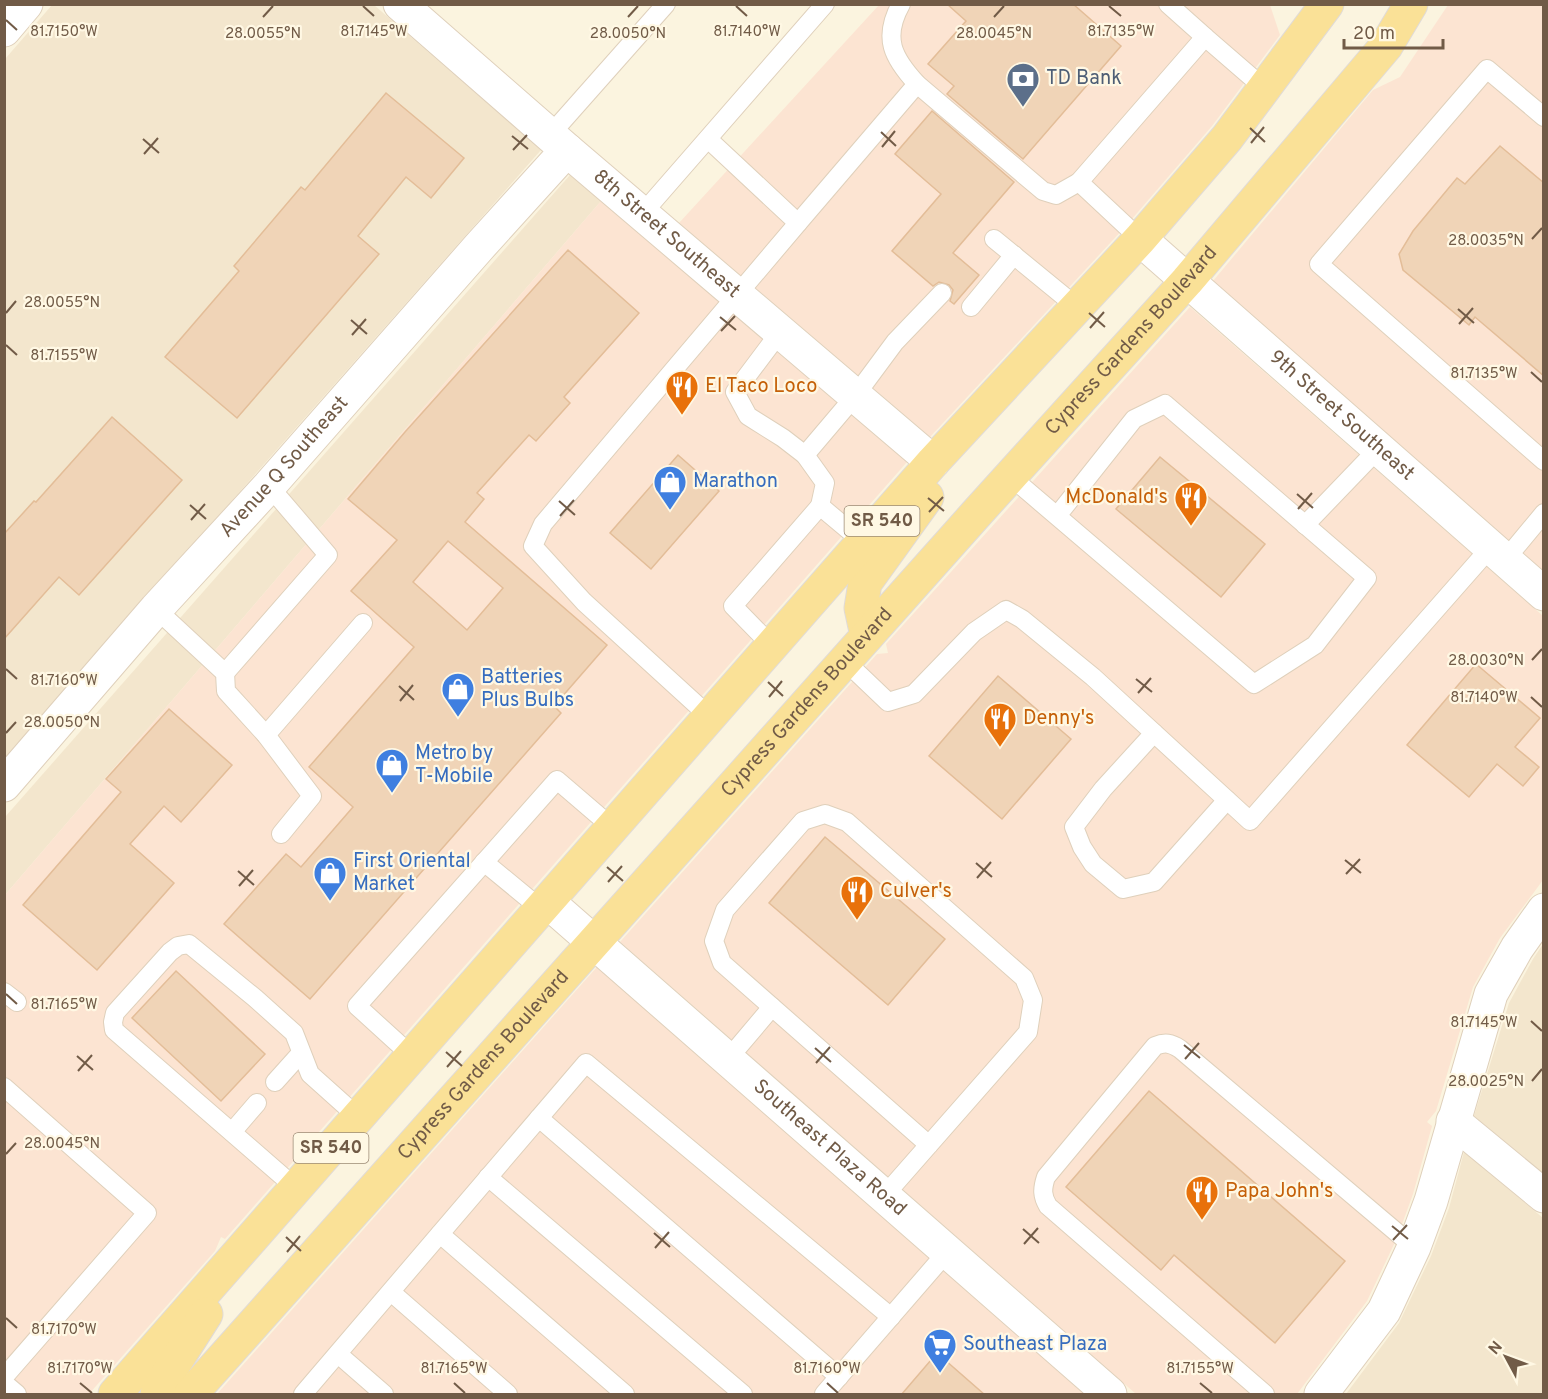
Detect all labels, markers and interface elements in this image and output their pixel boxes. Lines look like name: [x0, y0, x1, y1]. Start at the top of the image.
scale bar: [1344, 12, 1443, 50]
text: 81.7150°W: [30, 23, 98, 42]
text: 81.7145°W: [340, 23, 408, 42]
text: 81.7140°W: [713, 23, 781, 42]
text: 81.7135°W: [1087, 23, 1155, 42]
text: 20 m: [1353, 23, 1395, 46]
text: 28.0055°N: [225, 25, 301, 44]
text: 28.0050°N: [590, 25, 666, 44]
text: 28.0045°N: [956, 25, 1032, 44]
bank icon: TD Bank: [1005, 61, 1041, 108]
place label: TD Bank: [1046, 66, 1122, 92]
street label: 8th Street Southeast: [587, 164, 745, 305]
text: 28.0035°N: [1448, 232, 1524, 251]
street label: Cypress Gardens Boulevard: [1040, 241, 1224, 441]
text: 28.0055°N: [24, 294, 100, 313]
street label: 9th Street Southeast: [1263, 345, 1420, 487]
text: 81.7155°W: [30, 347, 98, 366]
text: 81.7135°W: [1450, 365, 1518, 384]
restaurant icon: El Taco Loco: [664, 369, 700, 416]
place label: El Taco Loco: [705, 374, 817, 400]
street label: Avenue Q Southeast: [214, 391, 355, 544]
shop icon: Marathon: [652, 464, 688, 511]
place label: Marathon: [693, 469, 778, 495]
restaurant icon: McDonald's: [1173, 480, 1209, 527]
place label: McDonald's: [1065, 485, 1168, 511]
road number: SR 540: [844, 506, 920, 536]
street label: Cypress Gardens Boulevard: [716, 603, 899, 803]
text: 28.0030°N: [1448, 652, 1524, 671]
place label: Batteries Plus Bulbs: [481, 665, 574, 714]
shop icon: Batteries Plus Bulbs: [440, 671, 476, 718]
text: 81.7160°W: [30, 672, 98, 691]
text: 81.7140°W: [1450, 689, 1518, 708]
restaurant icon: Denny's: [982, 701, 1018, 748]
place label: Denny's: [1023, 706, 1094, 732]
text: 28.0050°N: [24, 714, 100, 733]
place label: Metro by T-Mobile: [415, 741, 493, 790]
shop icon: Metro by T-Mobile: [374, 747, 410, 794]
place label: First Oriental Market: [353, 849, 471, 898]
shop icon: First Oriental Market: [312, 855, 348, 902]
restaurant icon: Culver's: [839, 874, 875, 921]
place label: Culver's: [880, 879, 952, 905]
street label: Cypress Gardens Boulevard: [392, 965, 575, 1166]
text: 81.7165°W: [30, 996, 98, 1015]
text: 81.7145°W: [1450, 1014, 1518, 1033]
text: 28.0025°N: [1448, 1073, 1524, 1092]
street label: Southeast Plaza Road: [747, 1074, 912, 1223]
road number: SR 540: [294, 1133, 368, 1163]
text: 28.0045°N: [24, 1135, 100, 1154]
restaurant icon: Papa John's: [1184, 1174, 1220, 1221]
place label: Papa John's: [1225, 1179, 1333, 1205]
text: 81.7170°W: [31, 1321, 97, 1340]
supermarket icon: Southeast Plaza: [922, 1327, 958, 1374]
north arrow: [1476, 1327, 1536, 1387]
place label: Southeast Plaza: [963, 1332, 1107, 1358]
text: N: [1485, 1338, 1508, 1359]
text: 81.7170°W: [47, 1360, 113, 1379]
text: 81.7165°W: [420, 1360, 488, 1379]
text: 81.7160°W: [793, 1360, 861, 1379]
text: 81.7155°W: [1166, 1360, 1234, 1379]

